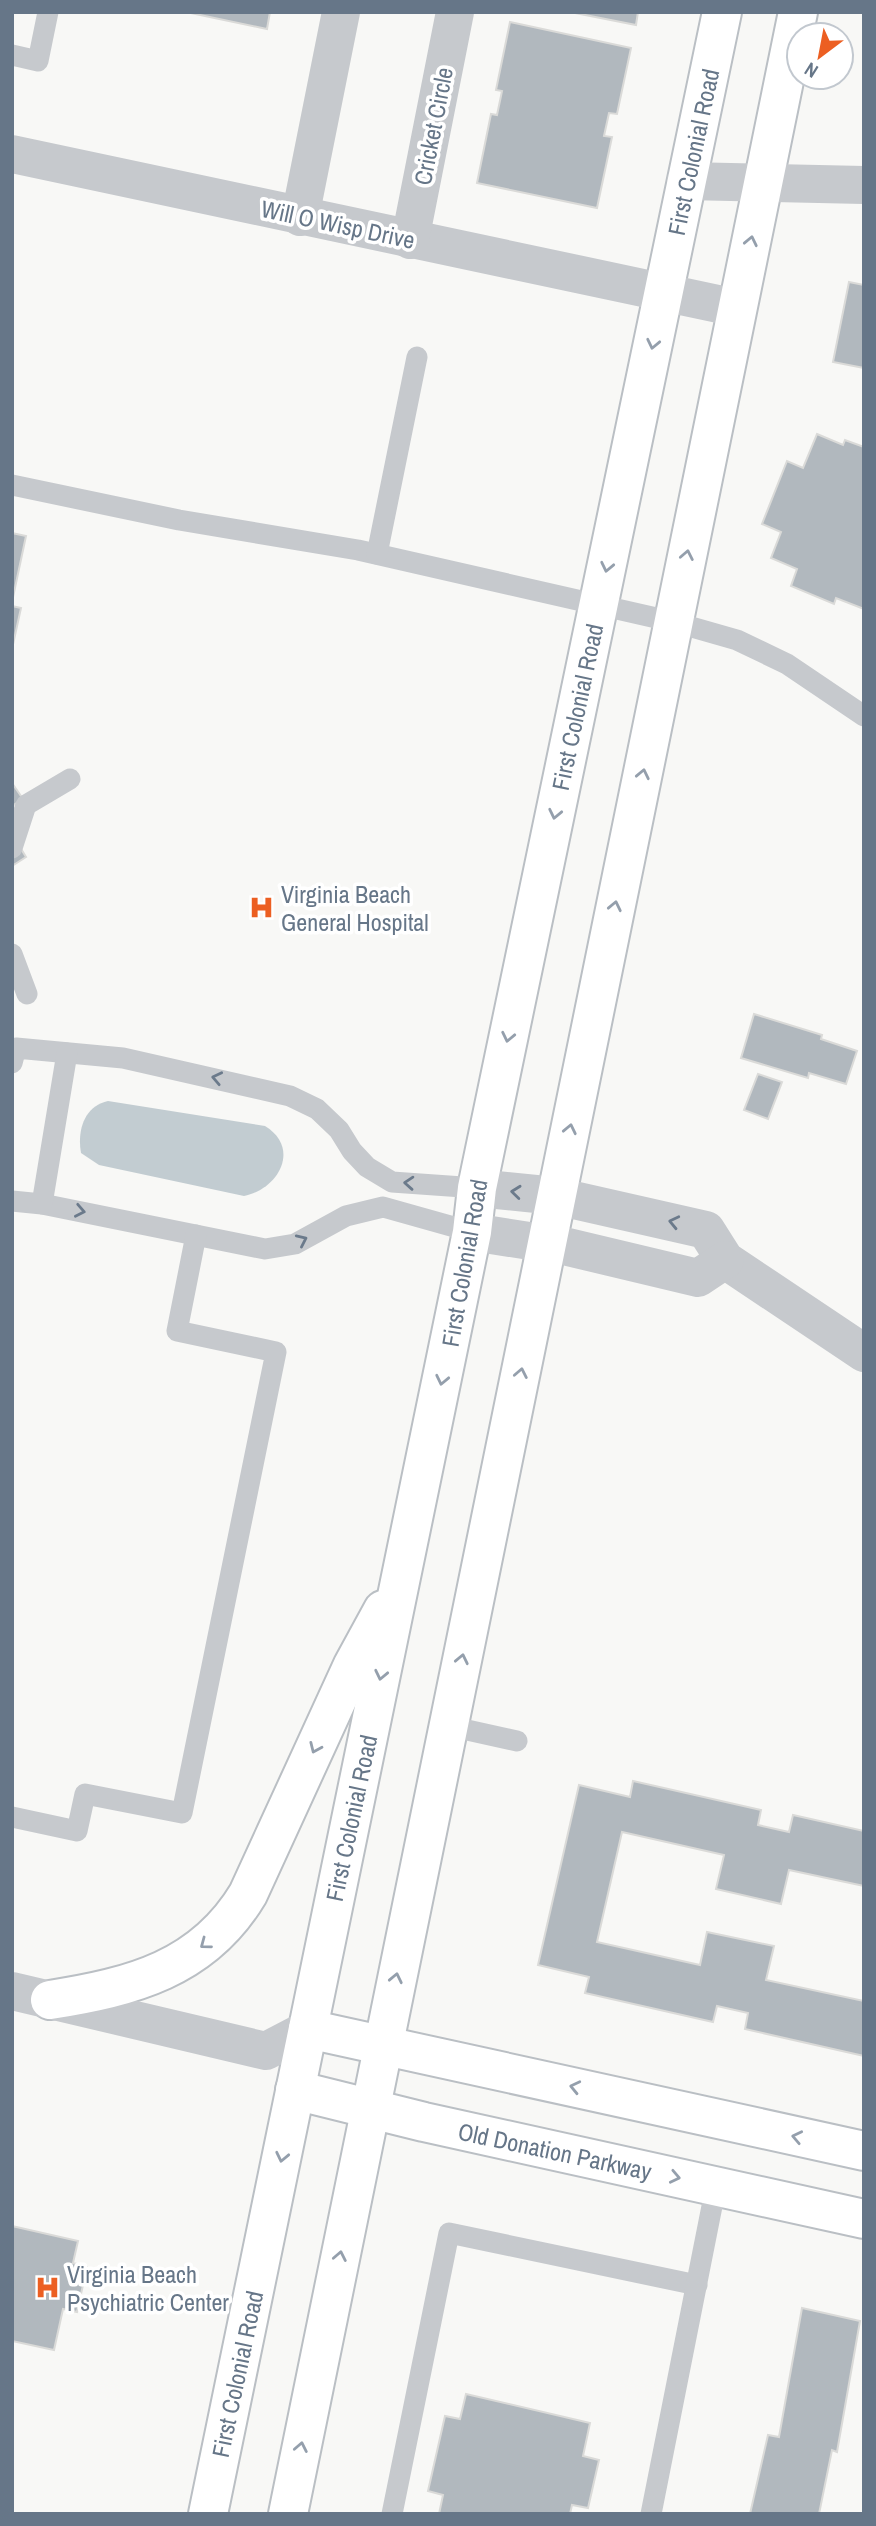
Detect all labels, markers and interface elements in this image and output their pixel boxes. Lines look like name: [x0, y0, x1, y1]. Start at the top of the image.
north arrow: [785, 21, 855, 91]
text: N: [799, 56, 823, 84]
street label: Cricket Circle: [406, 64, 460, 188]
street label: First Colonial Road: [660, 66, 726, 238]
street label: Will O Wisp Drive: [258, 192, 418, 256]
one-way arrow: [742, 235, 757, 247]
one-way arrow: [646, 338, 661, 350]
one-way arrow: [679, 549, 694, 561]
one-way arrow: [600, 561, 615, 573]
street label: First Colonial Road: [544, 621, 610, 793]
one-way arrow: [634, 768, 649, 780]
one-way arrow: [548, 808, 563, 820]
place label: Virginia Beach General Hospital: [281, 878, 429, 938]
hospital icon: Virginia Beach General Hospital: [247, 894, 275, 922]
one-way arrow: [607, 900, 622, 912]
one-way arrow: [502, 1031, 517, 1043]
one-way arrow: [211, 1072, 223, 1087]
one-way arrow: [562, 1123, 577, 1135]
one-way arrow: [403, 1176, 414, 1191]
street label: First Colonial Road: [434, 1177, 494, 1349]
one-way arrow: [511, 1185, 522, 1200]
one-way arrow: [74, 1203, 86, 1218]
one-way arrow: [669, 1216, 681, 1231]
one-way arrow: [295, 1234, 307, 1248]
one-way arrow: [512, 1367, 527, 1379]
one-way arrow: [435, 1374, 450, 1386]
one-way arrow: [454, 1653, 469, 1665]
one-way arrow: [375, 1669, 390, 1681]
street label: First Colonial Road: [318, 1732, 384, 1904]
one-way arrow: [309, 1741, 323, 1753]
one-way arrow: [201, 1936, 213, 1948]
one-way arrow: [388, 1972, 403, 1984]
one-way arrow: [569, 2081, 581, 2096]
street label: Old Donation Parkway: [455, 2115, 655, 2187]
one-way arrow: [791, 2130, 803, 2145]
one-way arrow: [275, 2151, 290, 2163]
one-way arrow: [669, 2169, 681, 2184]
one-way arrow: [331, 2250, 346, 2262]
place label: Virginia Beach Psychiatric Center: [67, 2258, 229, 2318]
hospital icon: Virginia Beach Psychiatric Center: [33, 2274, 61, 2302]
street label: First Colonial Road: [204, 2288, 270, 2460]
one-way arrow: [293, 2441, 308, 2453]

